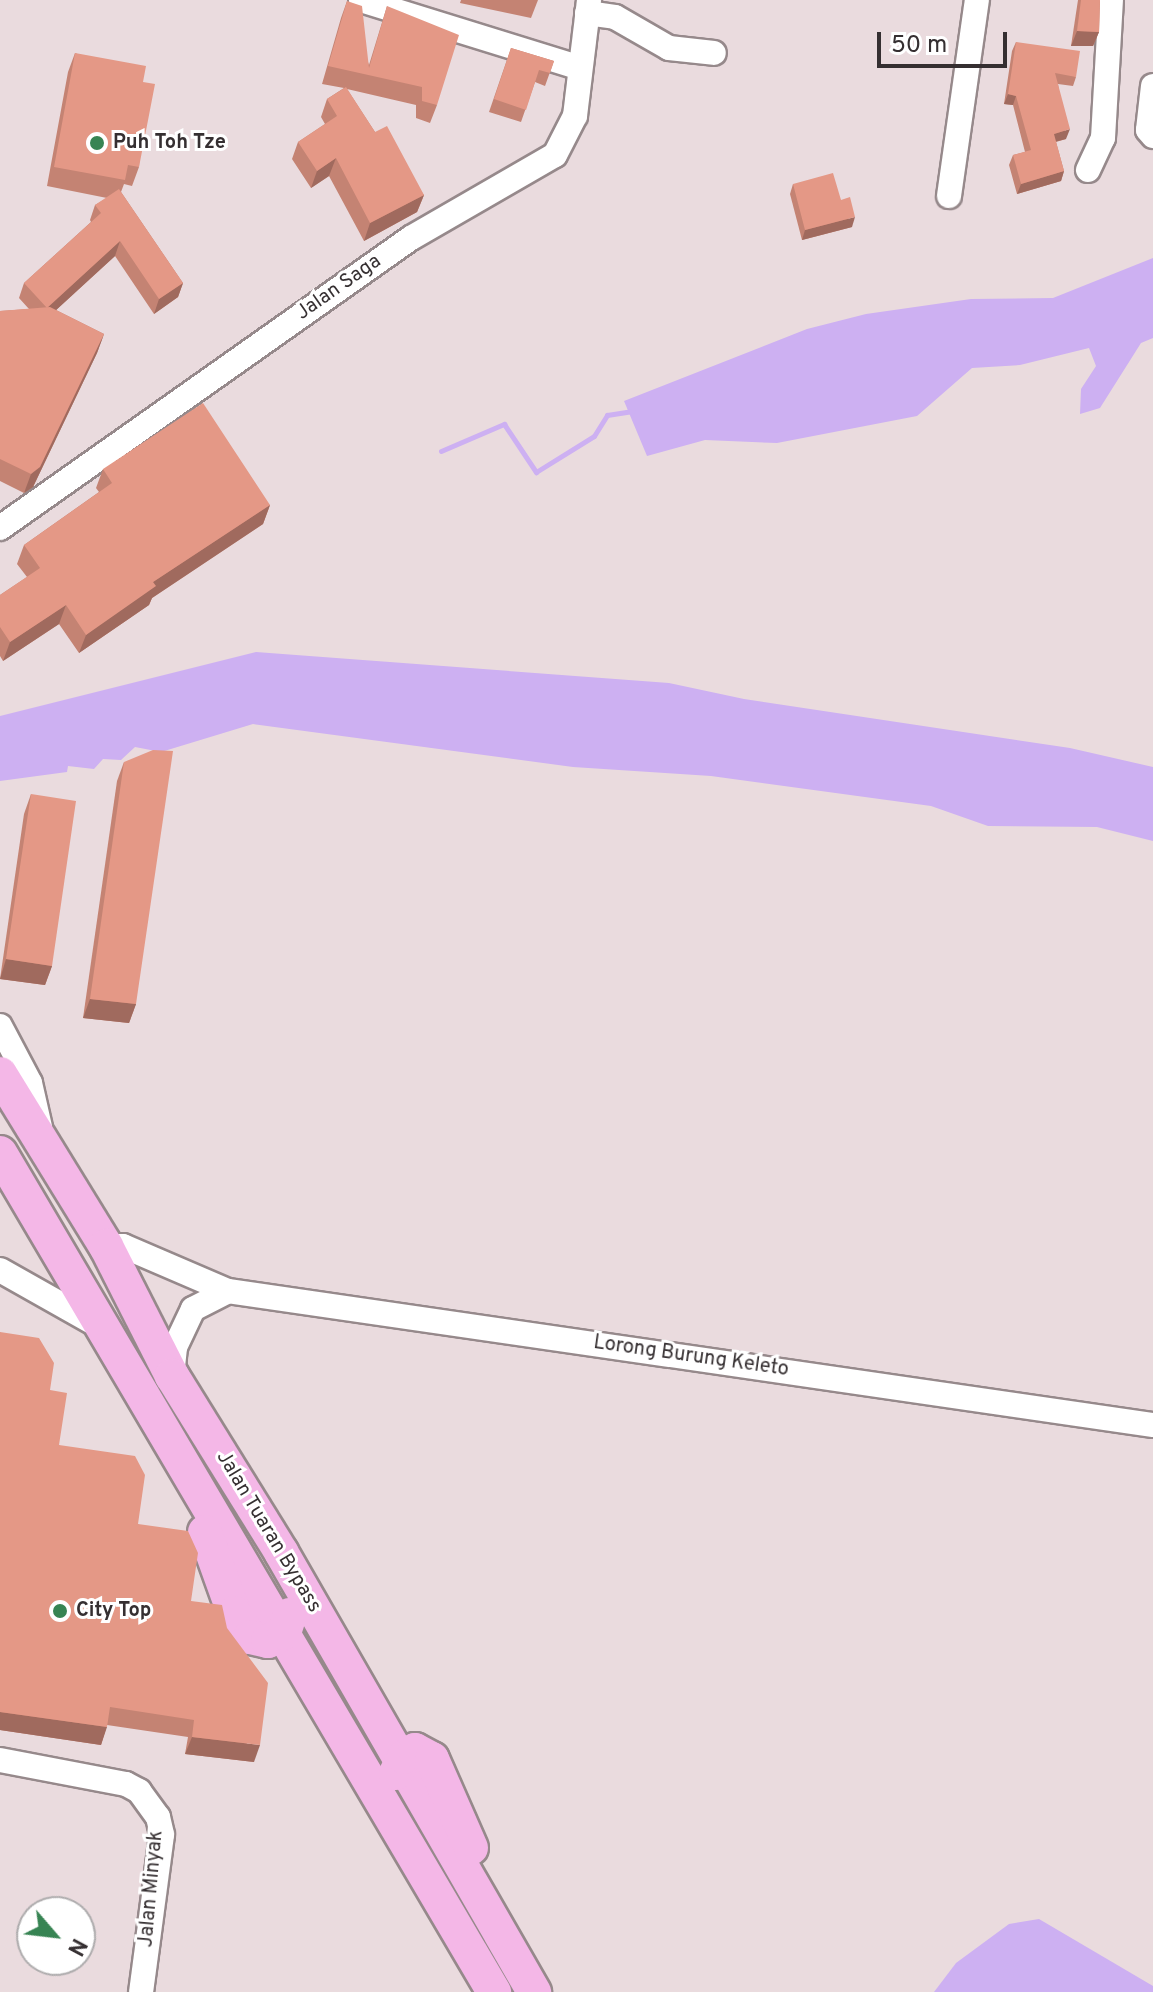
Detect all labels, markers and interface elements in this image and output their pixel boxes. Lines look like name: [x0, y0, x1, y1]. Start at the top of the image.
scale bar: [881, 16, 1011, 66]
text: 50 m: [891, 31, 947, 61]
place label: Puh Toh Tze: [113, 131, 226, 155]
marker: Puh Toh Tze: [88, 134, 106, 152]
street label: Jalan Saga: [292, 250, 386, 326]
street label: Lorong Burung Keleto: [592, 1331, 790, 1383]
street label: Jalan Tuaran Bypass: [210, 1447, 326, 1617]
place label: City Top: [76, 1599, 151, 1623]
marker: City Top: [51, 1602, 69, 1620]
street label: Jalan Minyak: [135, 1830, 169, 1948]
north arrow: [16, 1896, 96, 1976]
text: N: [60, 1933, 91, 1960]

